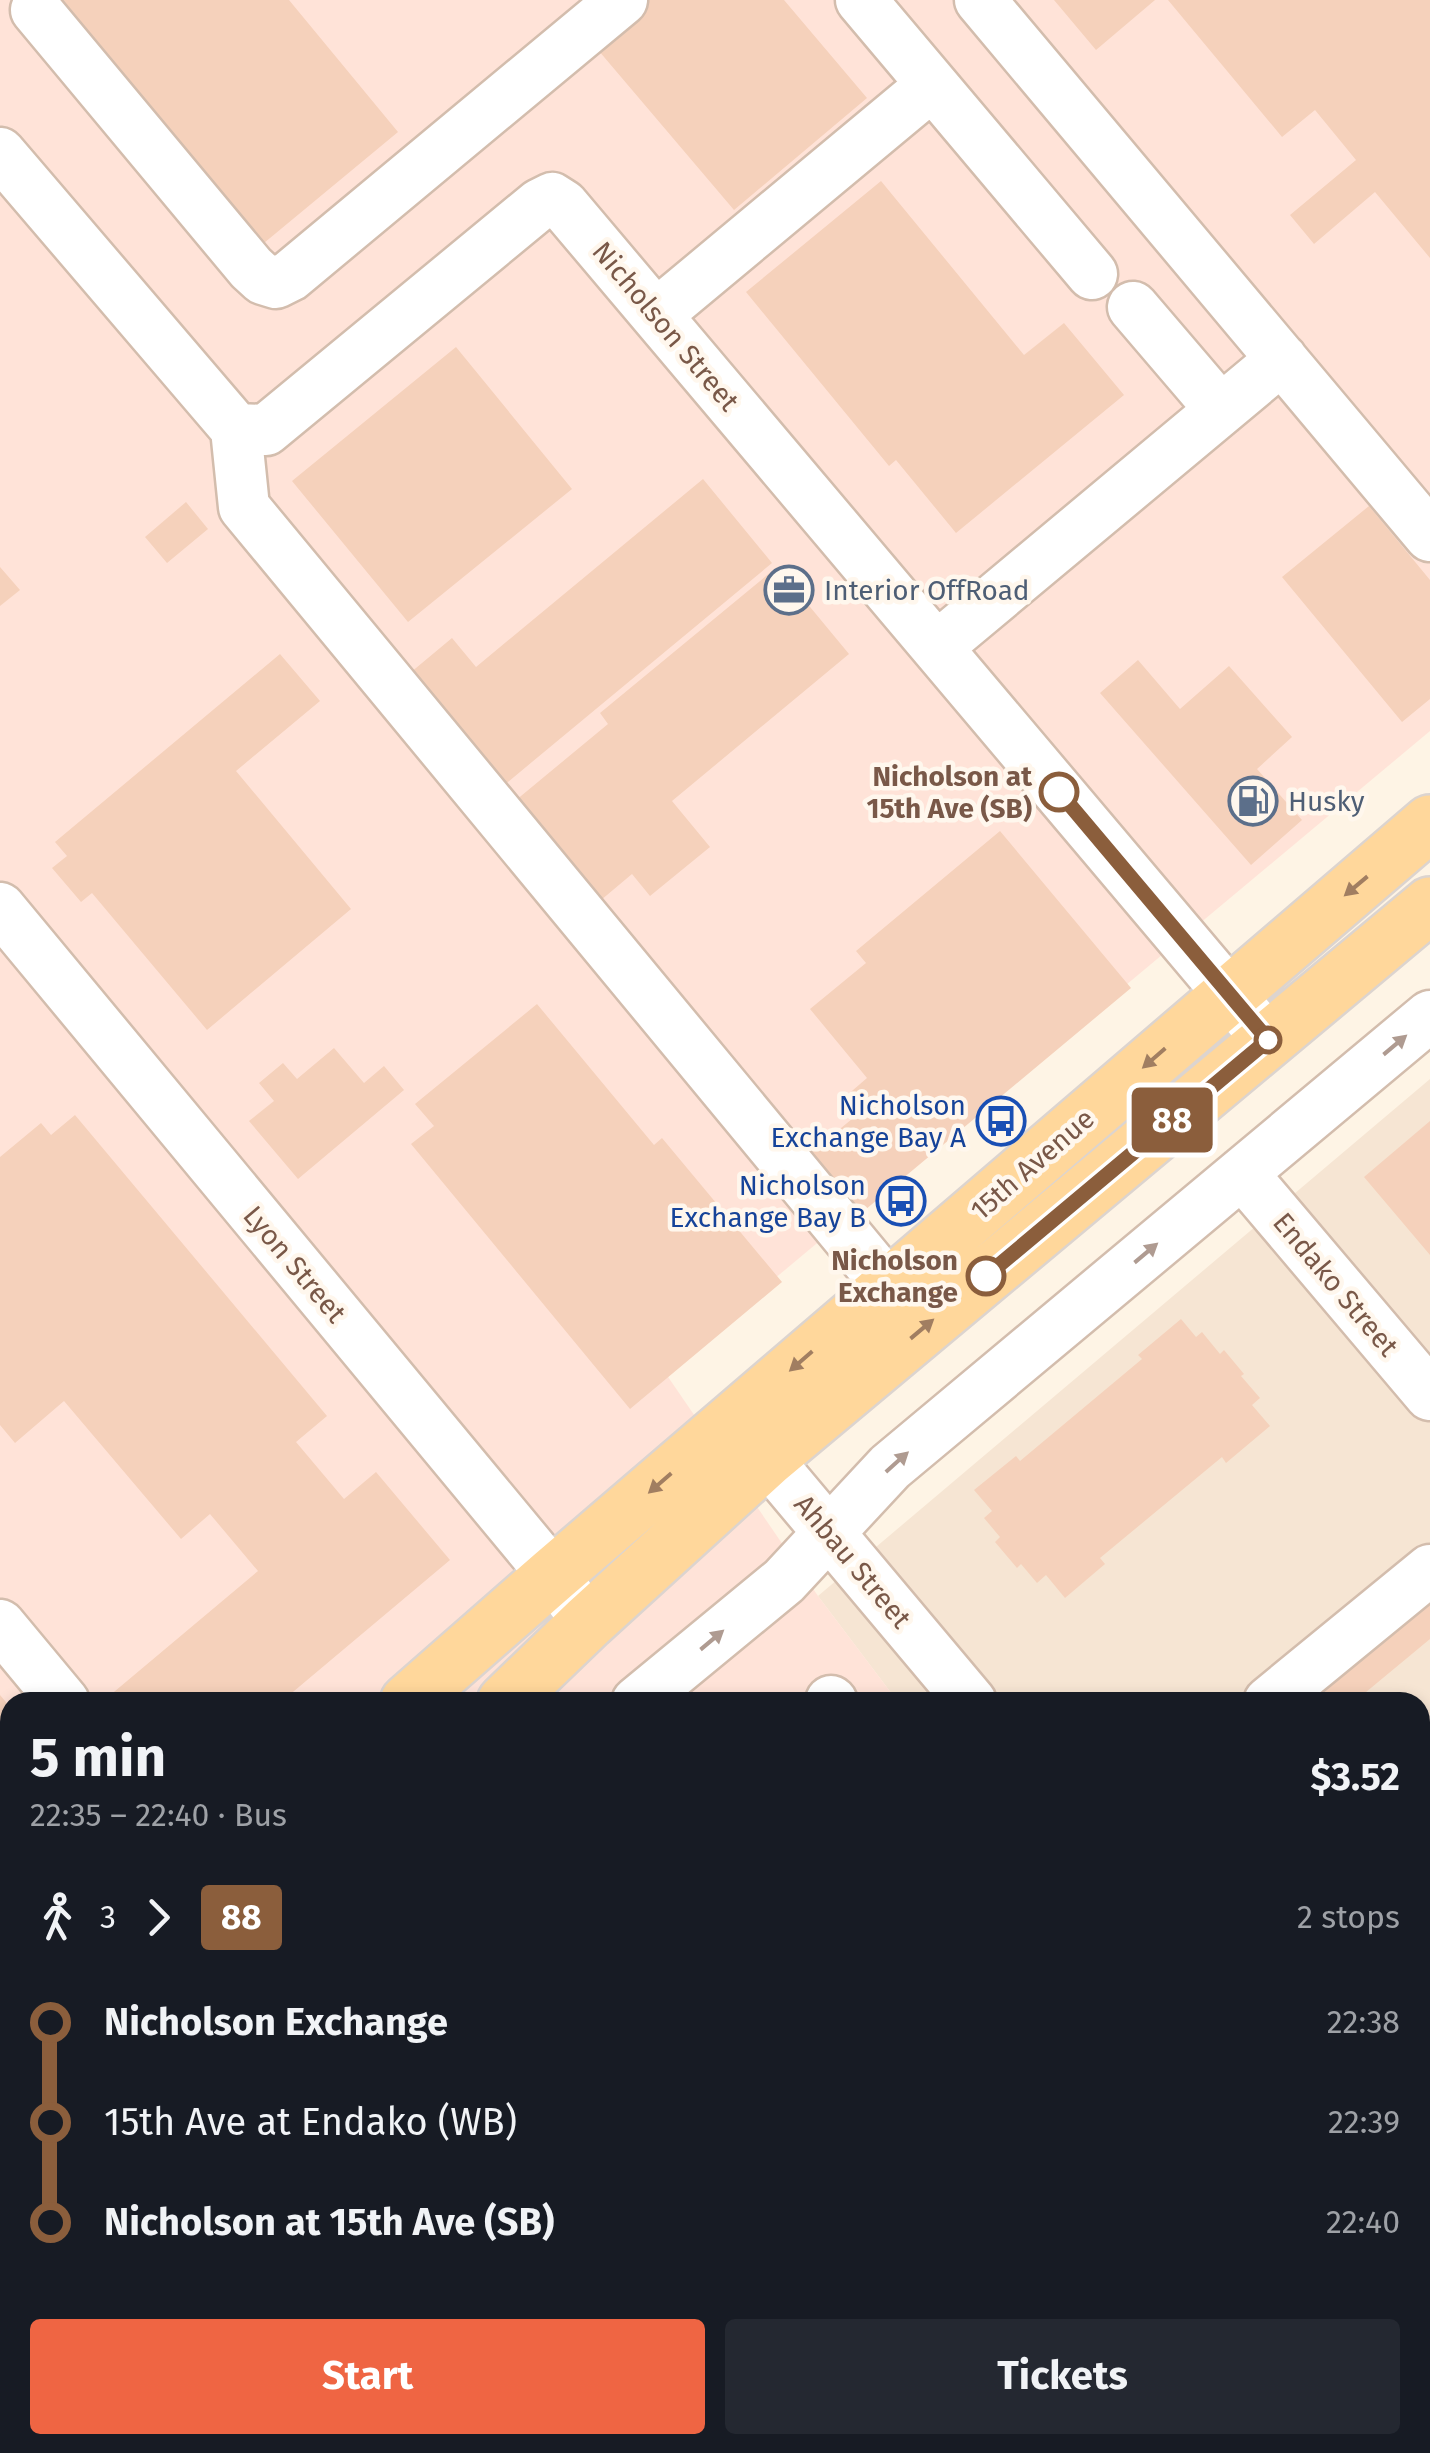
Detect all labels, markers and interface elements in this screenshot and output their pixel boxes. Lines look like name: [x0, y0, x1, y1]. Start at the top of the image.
street label: Nicholson Street: [585, 235, 747, 418]
office icon: Interior OffRoad: [763, 564, 815, 616]
place label: Interior OffRoad: [824, 574, 1030, 607]
place label: Nicholson at 15th Ave (SB): [866, 760, 1033, 825]
marker: Nicholson at 15th Ave (SB): [1040, 773, 1078, 811]
fuel station icon: Husky: [1227, 775, 1279, 827]
place label: Husky: [1288, 785, 1365, 818]
one-way arrow: [1343, 875, 1368, 897]
unlabelled marker: [1255, 1027, 1281, 1053]
one-way arrow: [1383, 1035, 1408, 1056]
one-way arrow: [1142, 1047, 1167, 1069]
line badge: 88: [1127, 1088, 1217, 1152]
place label: Nicholson Exchange Bay A: [770, 1089, 966, 1154]
bus stop icon: Nicholson Exchange Bay A: [975, 1095, 1027, 1147]
text: 88: [1152, 1099, 1192, 1141]
street label: 15th Avenue: [964, 1102, 1101, 1227]
place label: Nicholson Exchange Bay B: [669, 1169, 866, 1234]
bus stop icon: Nicholson Exchange Bay B: [875, 1175, 927, 1227]
street label: Lyon Street: [236, 1199, 353, 1330]
street label: Endako Street: [1266, 1206, 1406, 1363]
one-way arrow: [1133, 1243, 1158, 1265]
place label: Nicholson Exchange: [831, 1244, 958, 1309]
marker: Nicholson Exchange: [967, 1257, 1005, 1295]
one-way arrow: [909, 1318, 934, 1340]
one-way arrow: [789, 1350, 814, 1372]
one-way arrow: [885, 1451, 909, 1474]
one-way arrow: [648, 1471, 673, 1493]
street label: Ahbau Street: [787, 1488, 918, 1635]
one-way arrow: [700, 1630, 725, 1651]
text: 5 min: [30, 1725, 166, 1791]
text: $3.52: [1310, 1754, 1400, 1800]
text: 22:35 – 22:40 · Bus: [30, 1796, 287, 1834]
icon: walk: [30, 1890, 85, 1945]
icon: forward: [131, 1890, 186, 1945]
text: 88: [221, 1896, 262, 1938]
text: 3: [100, 1898, 116, 1936]
text: 2 stops: [1297, 1898, 1400, 1936]
text: Nicholson Exchange: [104, 1999, 448, 2045]
text: 22:38: [1327, 2003, 1400, 2041]
text: 15th Ave at Endako (WB): [104, 2099, 517, 2145]
text: 22:39: [1328, 2103, 1400, 2141]
text: Nicholson at 15th Ave (SB): [104, 2199, 554, 2245]
text: 22:40: [1326, 2203, 1400, 2241]
button: Start: [30, 2319, 705, 2434]
button: Tickets: [725, 2319, 1400, 2434]

